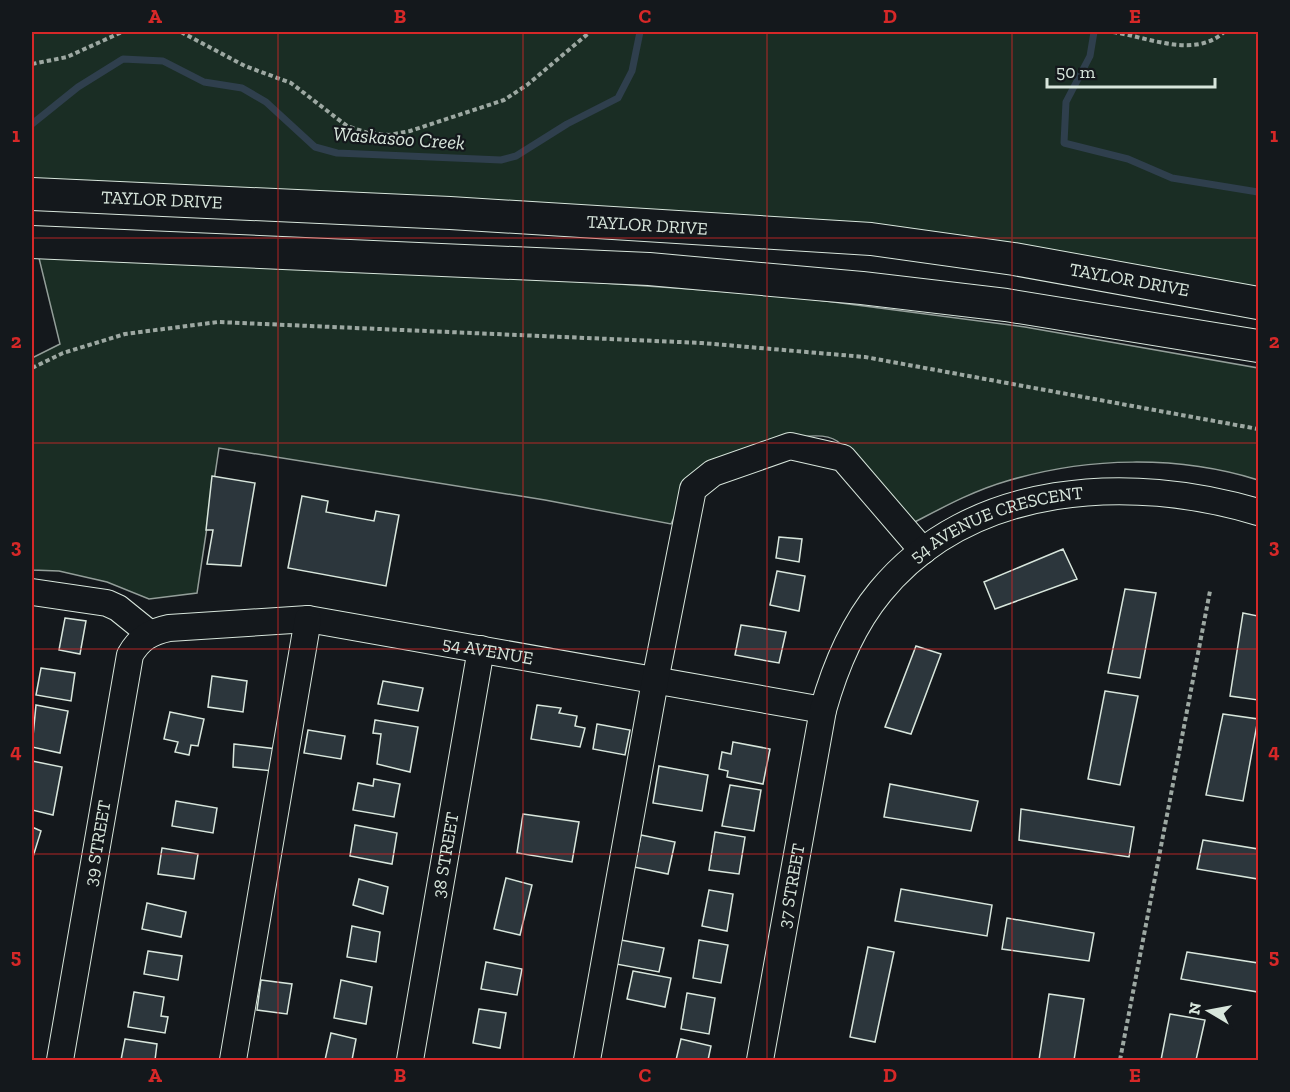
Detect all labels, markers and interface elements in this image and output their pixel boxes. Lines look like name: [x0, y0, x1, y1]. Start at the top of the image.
text: A: [148, 4, 162, 28]
text: B: [394, 4, 406, 28]
text: C: [639, 4, 652, 28]
text: D: [883, 4, 897, 28]
text: E: [1129, 4, 1141, 28]
scale bar: [1047, 51, 1215, 89]
text: 50 m: [1056, 61, 1096, 83]
water label: Waskasoo Creek: [332, 121, 466, 155]
text: 1: [12, 123, 20, 147]
text: 1: [1270, 123, 1278, 147]
street label: TAYLOR DRIVE: [101, 186, 223, 214]
street label: TAYLOR DRIVE: [586, 210, 708, 240]
street label: TAYLOR DRIVE: [1068, 258, 1191, 301]
text: 2: [11, 329, 22, 353]
text: 2: [1269, 329, 1280, 353]
street label: 54 AVENUE CRESCENT: [906, 482, 1084, 567]
text: 3: [11, 534, 22, 558]
text: 3: [1269, 534, 1280, 558]
street label: 54 AVENUE: [441, 632, 535, 670]
text: 4: [10, 739, 22, 763]
text: 4: [1268, 739, 1280, 763]
street label: 39 STREET: [79, 799, 116, 888]
street label: 38 STREET: [427, 810, 464, 900]
street label: 37 STREET: [773, 842, 810, 930]
text: 5: [11, 944, 21, 968]
text: 5: [1269, 944, 1279, 968]
north arrow: [1179, 981, 1239, 1041]
text: N: [1184, 1001, 1205, 1016]
text: A: [148, 1063, 162, 1087]
text: B: [394, 1063, 406, 1087]
text: C: [639, 1063, 652, 1087]
text: D: [883, 1063, 897, 1087]
text: E: [1129, 1063, 1141, 1087]

